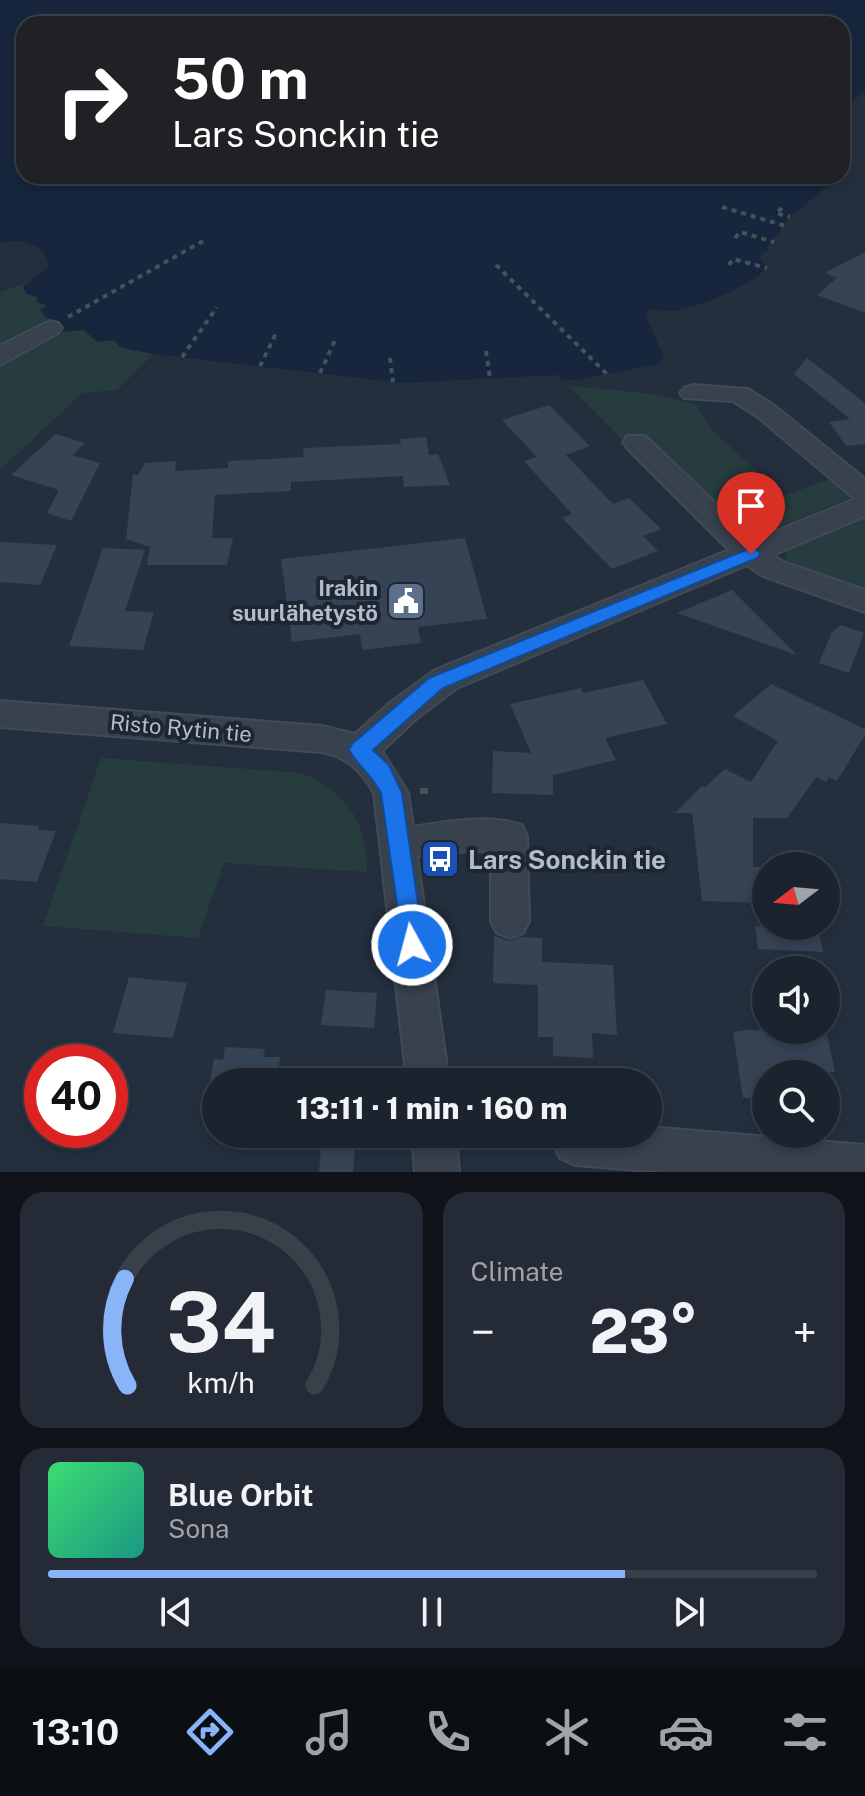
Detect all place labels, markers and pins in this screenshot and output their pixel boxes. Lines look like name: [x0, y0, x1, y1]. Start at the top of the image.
pin: [717, 472, 785, 554]
place label: Irakin suurlähetystö: [232, 575, 378, 626]
public building icon: Irakin suurlähetystö: [385, 580, 427, 622]
bus stop icon: Lars Sonckin tie: [419, 838, 461, 880]
place label: Lars Sonckin tie: [468, 844, 666, 875]

